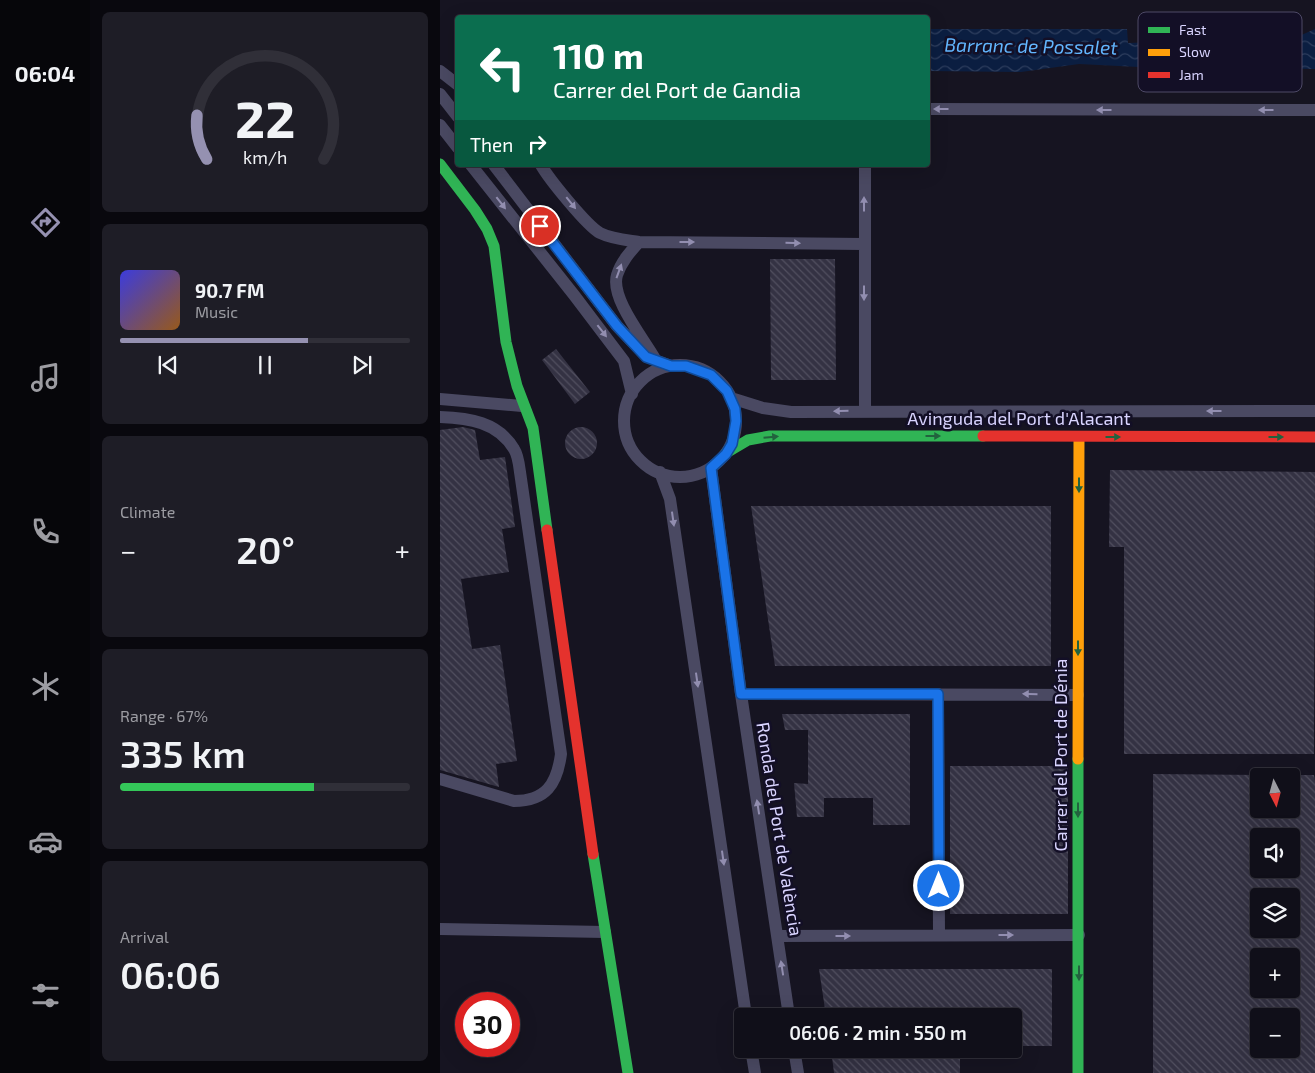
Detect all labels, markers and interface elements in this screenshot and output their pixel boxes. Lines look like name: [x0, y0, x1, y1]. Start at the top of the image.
legend: [1138, 12, 1302, 92]
text: Fast: [1179, 21, 1206, 38]
water label: Barranc de Possalet: [944, 32, 1119, 59]
text: 110 m: [553, 34, 644, 76]
icon: left: [470, 35, 535, 100]
text: Slow: [1179, 43, 1211, 60]
text: 06:04: [15, 60, 75, 86]
text: Jam: [1179, 66, 1204, 83]
text: Carrer del Port de Gandia: [553, 76, 801, 102]
text: 22: [235, 86, 295, 148]
one-way arrow: [933, 105, 949, 113]
one-way arrow: [1096, 106, 1112, 114]
one-way arrow: [1258, 106, 1274, 114]
icon: right: [523, 130, 551, 158]
text: Then: [470, 133, 513, 156]
text: km/h: [243, 146, 287, 168]
one-way arrow: [496, 196, 506, 210]
one-way arrow: [861, 196, 869, 212]
one-way arrow: [566, 197, 577, 210]
icon: directions: [28, 205, 63, 240]
pin: [519, 205, 561, 247]
icon: arrive: [526, 212, 554, 240]
one-way arrow: [680, 238, 696, 246]
one-way arrow: [786, 239, 802, 247]
one-way arrow: [616, 263, 623, 278]
text: 90.7 FM: [195, 279, 264, 302]
one-way arrow: [860, 285, 868, 301]
text: Music: [195, 302, 238, 321]
one-way arrow: [596, 324, 607, 337]
icon: previous: [154, 351, 182, 379]
icon: pause: [251, 351, 279, 379]
icon: next: [348, 351, 376, 379]
icon: music: [28, 360, 63, 395]
one-way arrow: [833, 407, 849, 415]
street label: Avinguda del Port d'Alacant: [907, 407, 1131, 429]
one-way arrow: [1206, 407, 1222, 415]
one-way arrow: [925, 432, 941, 440]
one-way arrow: [763, 433, 779, 441]
one-way arrow: [1105, 433, 1121, 441]
one-way arrow: [1268, 433, 1284, 441]
one-way arrow: [1075, 478, 1083, 494]
text: Climate: [120, 502, 175, 521]
one-way arrow: [670, 511, 678, 527]
icon: phone: [28, 514, 63, 549]
text: 20°: [236, 526, 295, 572]
text: −: [120, 533, 136, 567]
text: +: [395, 533, 410, 567]
one-way arrow: [1074, 640, 1082, 656]
street label: Carrer del Port de Dénia: [1049, 659, 1071, 852]
icon: climate: [28, 669, 63, 704]
one-way arrow: [693, 672, 701, 688]
one-way arrow: [1021, 690, 1037, 698]
text: Range · 67%: [120, 706, 208, 725]
street label: Ronda del Port de València: [752, 720, 808, 937]
text: 335 km: [120, 730, 246, 776]
north arrow: [1250, 768, 1300, 818]
map controls: [1250, 768, 1300, 1058]
one-way arrow: [754, 799, 762, 815]
one-way arrow: [1075, 803, 1083, 819]
icon: car: [28, 824, 63, 859]
button: sound: [1250, 828, 1300, 878]
one-way arrow: [719, 850, 727, 866]
position arrow: [912, 859, 964, 911]
button: layers: [1250, 888, 1300, 938]
text: Arrival: [120, 927, 169, 946]
one-way arrow: [998, 931, 1014, 939]
one-way arrow: [836, 932, 852, 940]
button: +: [1250, 948, 1300, 998]
text: 06:06: [120, 951, 221, 997]
one-way arrow: [778, 960, 786, 976]
one-way arrow: [1075, 965, 1083, 981]
icon: filters: [28, 978, 63, 1013]
speed limit sign: 30: [455, 992, 520, 1057]
button: −: [1250, 1008, 1300, 1058]
text: 06:06 · 2 min · 550 m: [789, 1021, 967, 1044]

